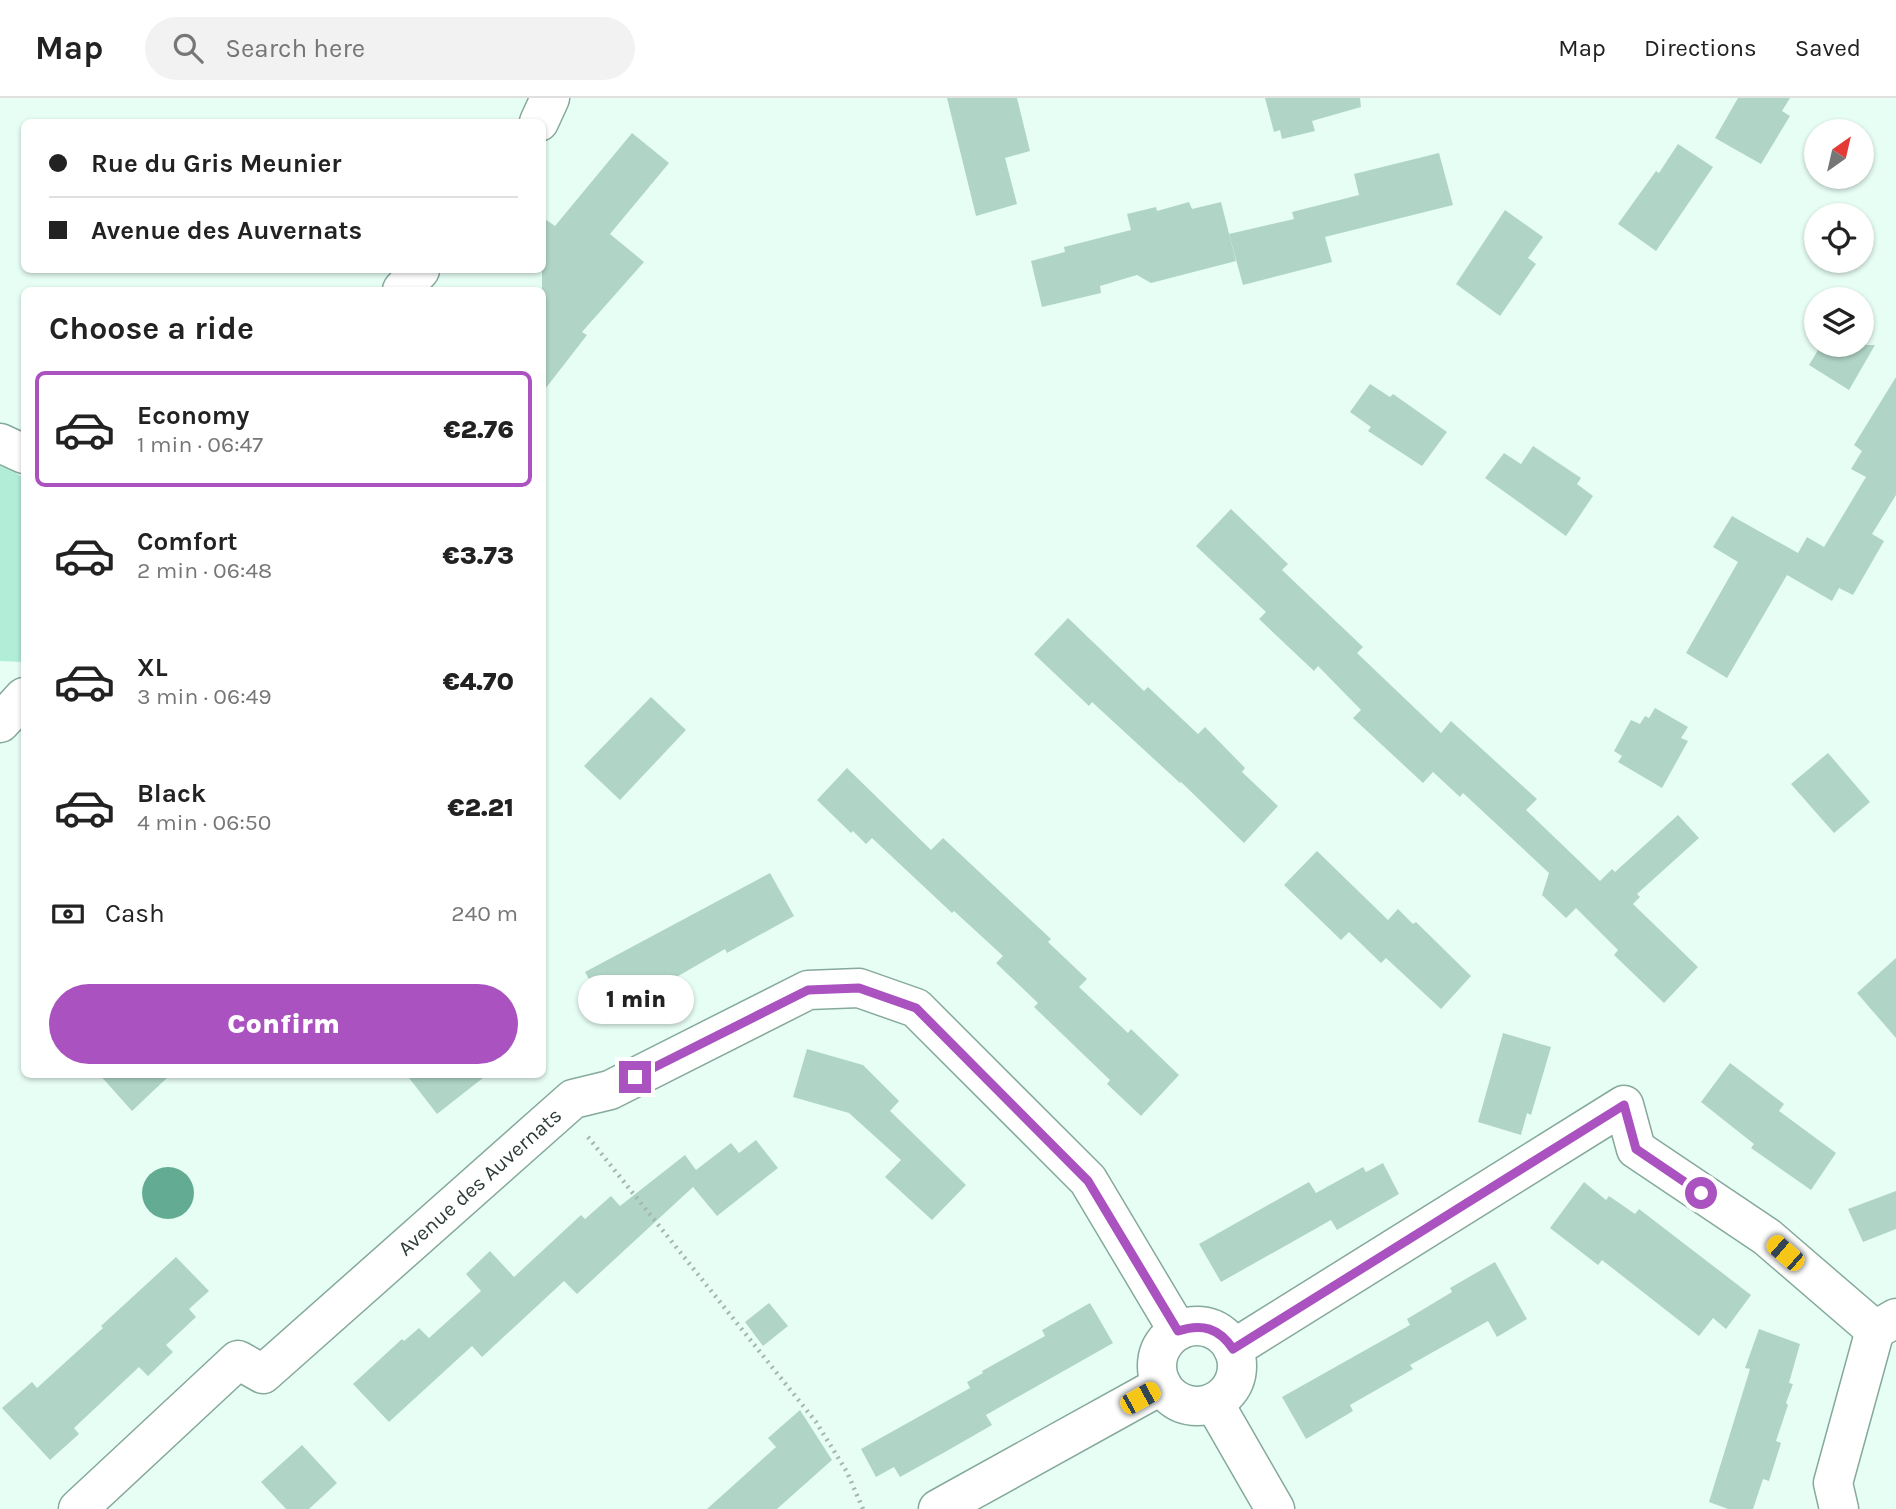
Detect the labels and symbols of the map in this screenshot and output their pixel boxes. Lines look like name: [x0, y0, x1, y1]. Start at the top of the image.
north arrow: [1804, 119, 1874, 189]
callout: 1 min: [577, 976, 693, 1024]
route end: [619, 1061, 651, 1093]
street label: Avenue des Auvernats: [393, 1103, 566, 1261]
route start: [1685, 1177, 1717, 1209]
car: [1763, 1231, 1808, 1275]
car: [1117, 1379, 1164, 1417]

